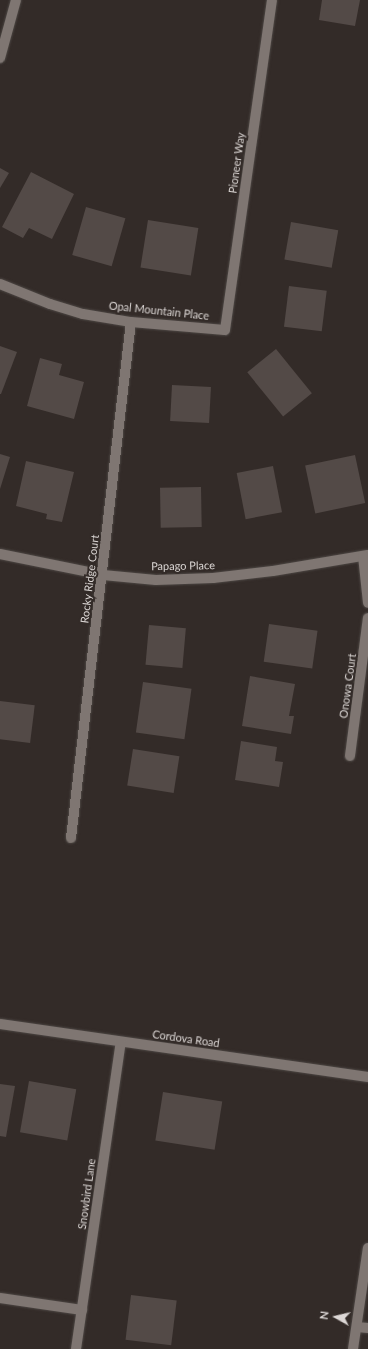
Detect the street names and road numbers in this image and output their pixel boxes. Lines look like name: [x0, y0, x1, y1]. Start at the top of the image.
street label: Pioneer Way: [226, 131, 248, 195]
street label: Opal Mountain Place: [108, 299, 210, 323]
street label: Rocky Ridge Court: [78, 534, 102, 624]
street label: Papago Place: [151, 559, 215, 573]
street label: Onowa Court: [337, 653, 359, 719]
street label: Cordova Road: [152, 1028, 220, 1050]
street label: Snowbird Lane: [75, 1158, 99, 1230]

